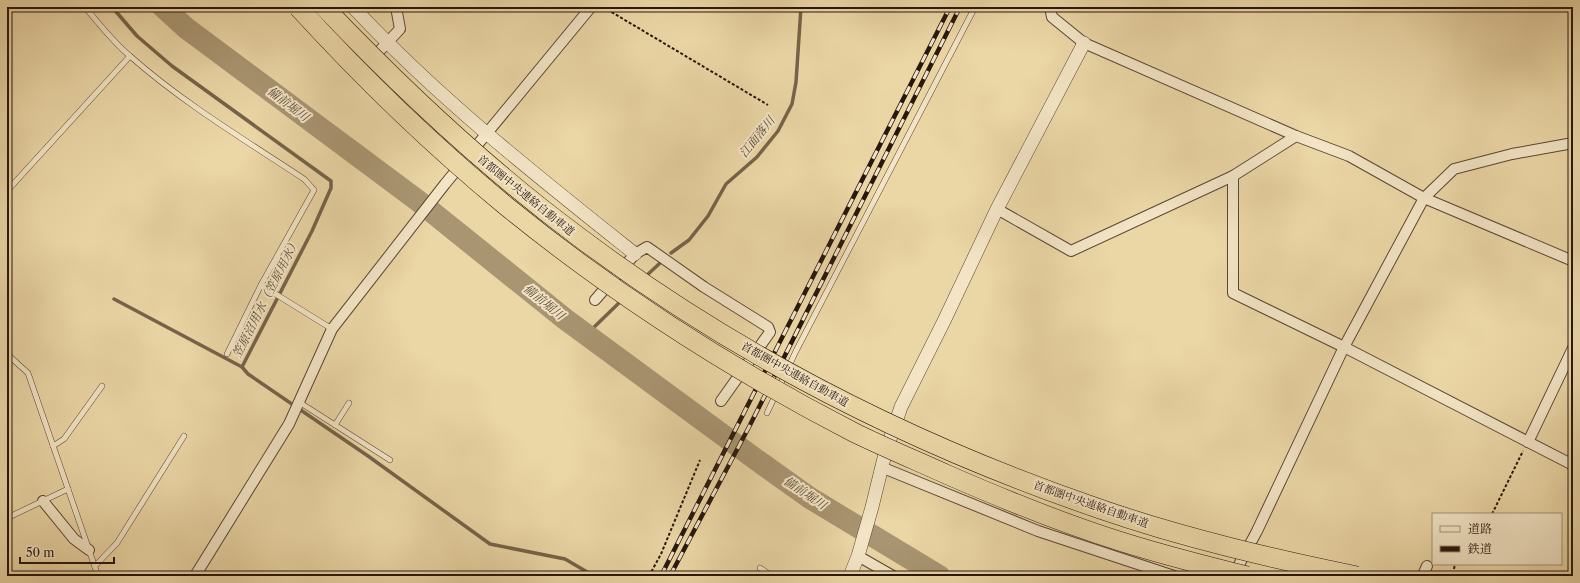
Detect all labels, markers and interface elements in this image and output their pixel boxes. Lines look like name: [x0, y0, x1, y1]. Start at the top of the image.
water label: 備前堀川: [265, 83, 314, 125]
water label: 江面落川: [736, 112, 779, 160]
street label: 首都圏中央連絡自動車道: [475, 151, 577, 239]
water label: 笠原沼用水（笠原用水）: [229, 236, 302, 360]
water label: 備前堀川: [521, 281, 569, 324]
street label: 首都圏中央連絡自動車道: [739, 339, 851, 409]
water label: 備前堀川: [781, 473, 831, 513]
street label: 首都圏中央連絡自動車道: [1032, 478, 1150, 530]
legend: [1432, 513, 1562, 565]
text: 道路: [1468, 521, 1492, 536]
scale bar: [20, 539, 114, 565]
text: 鉄道: [1467, 541, 1492, 556]
text: 50 m: [26, 545, 55, 560]

